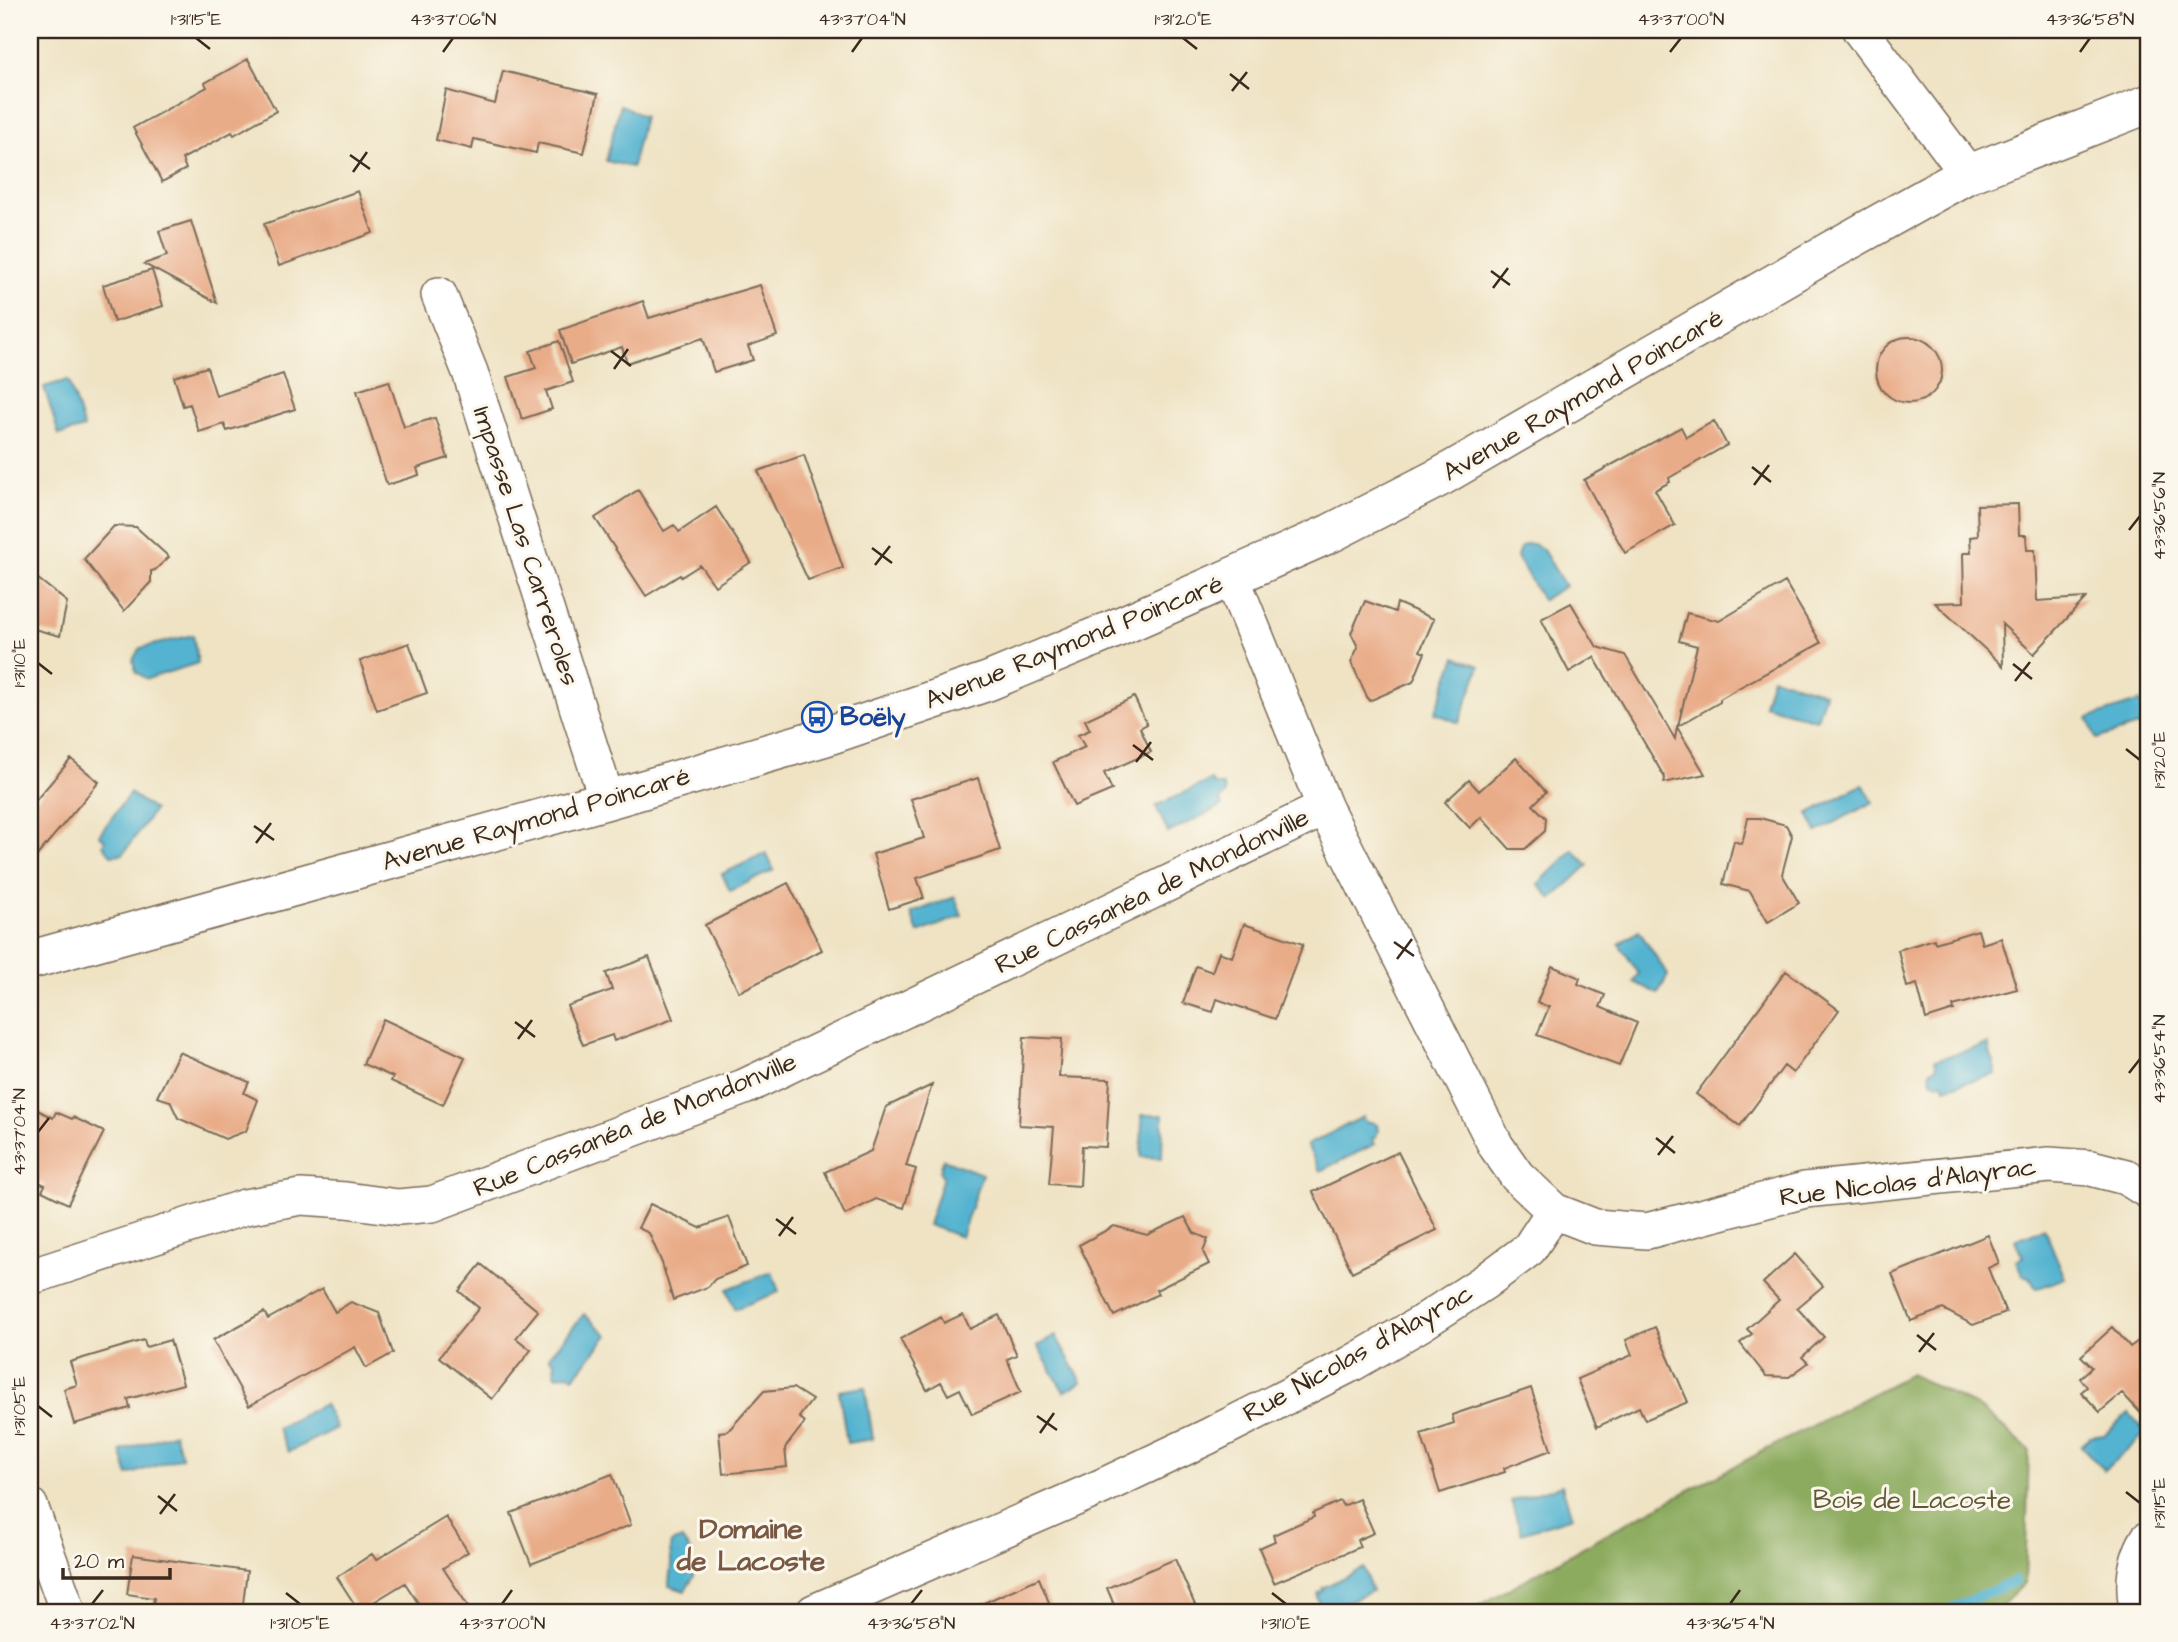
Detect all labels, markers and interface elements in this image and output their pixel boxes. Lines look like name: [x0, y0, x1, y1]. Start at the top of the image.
text: 1°31'15"E: [171, 7, 222, 32]
text: 43°37'06"N: [410, 7, 496, 32]
text: 43°37'04"N: [818, 7, 906, 32]
text: 1°31'20"E: [1154, 7, 1212, 32]
text: 43°37'00"N: [1638, 7, 1724, 32]
text: 43°36'58"N: [2046, 7, 2134, 32]
street label: Avenue Raymond Poincaré: [1436, 300, 1731, 492]
street label: Impasse Las Carreroles: [464, 402, 588, 690]
text: 43°36'56"N: [2147, 472, 2172, 560]
street label: Avenue Raymond Poincaré: [919, 566, 1229, 720]
text: 1°31'10"E: [7, 638, 32, 688]
place label: Boëly: [840, 699, 906, 738]
bus stop icon: Boëly: [800, 700, 834, 734]
text: 1°31'20"E: [2147, 731, 2172, 789]
street label: Avenue Raymond Poincaré: [378, 758, 695, 882]
street label: Rue Cassanéa de Mondonville: [989, 799, 1315, 983]
text: 43°36'54"N: [2147, 1014, 2172, 1104]
street label: Rue Cassanéa de Mondonville: [468, 1044, 802, 1206]
text: 43°37'04"N: [7, 1088, 32, 1176]
street label: Rue Nicolas d'Alayrac: [1778, 1148, 2039, 1218]
street label: Rue Nicolas d'Alayrac: [1236, 1275, 1481, 1433]
text: 1°31'05"E: [7, 1376, 32, 1436]
text: 1°31'15"E: [2147, 1477, 2172, 1528]
park label: Bois de Lacoste: [1813, 1482, 2011, 1518]
district label: Domaine de Lacoste: [676, 1510, 825, 1581]
scale bar: [63, 1537, 170, 1581]
text: 20 m: [74, 1547, 125, 1576]
text: 43°37'02"N: [49, 1611, 135, 1636]
text: 1°31'05"E: [270, 1611, 330, 1636]
text: 43°37'00"N: [459, 1611, 545, 1636]
text: 43°36'58"N: [867, 1611, 955, 1636]
text: 1°31'10"E: [1261, 1611, 1311, 1636]
text: 43°36'54"N: [1685, 1611, 1775, 1636]

